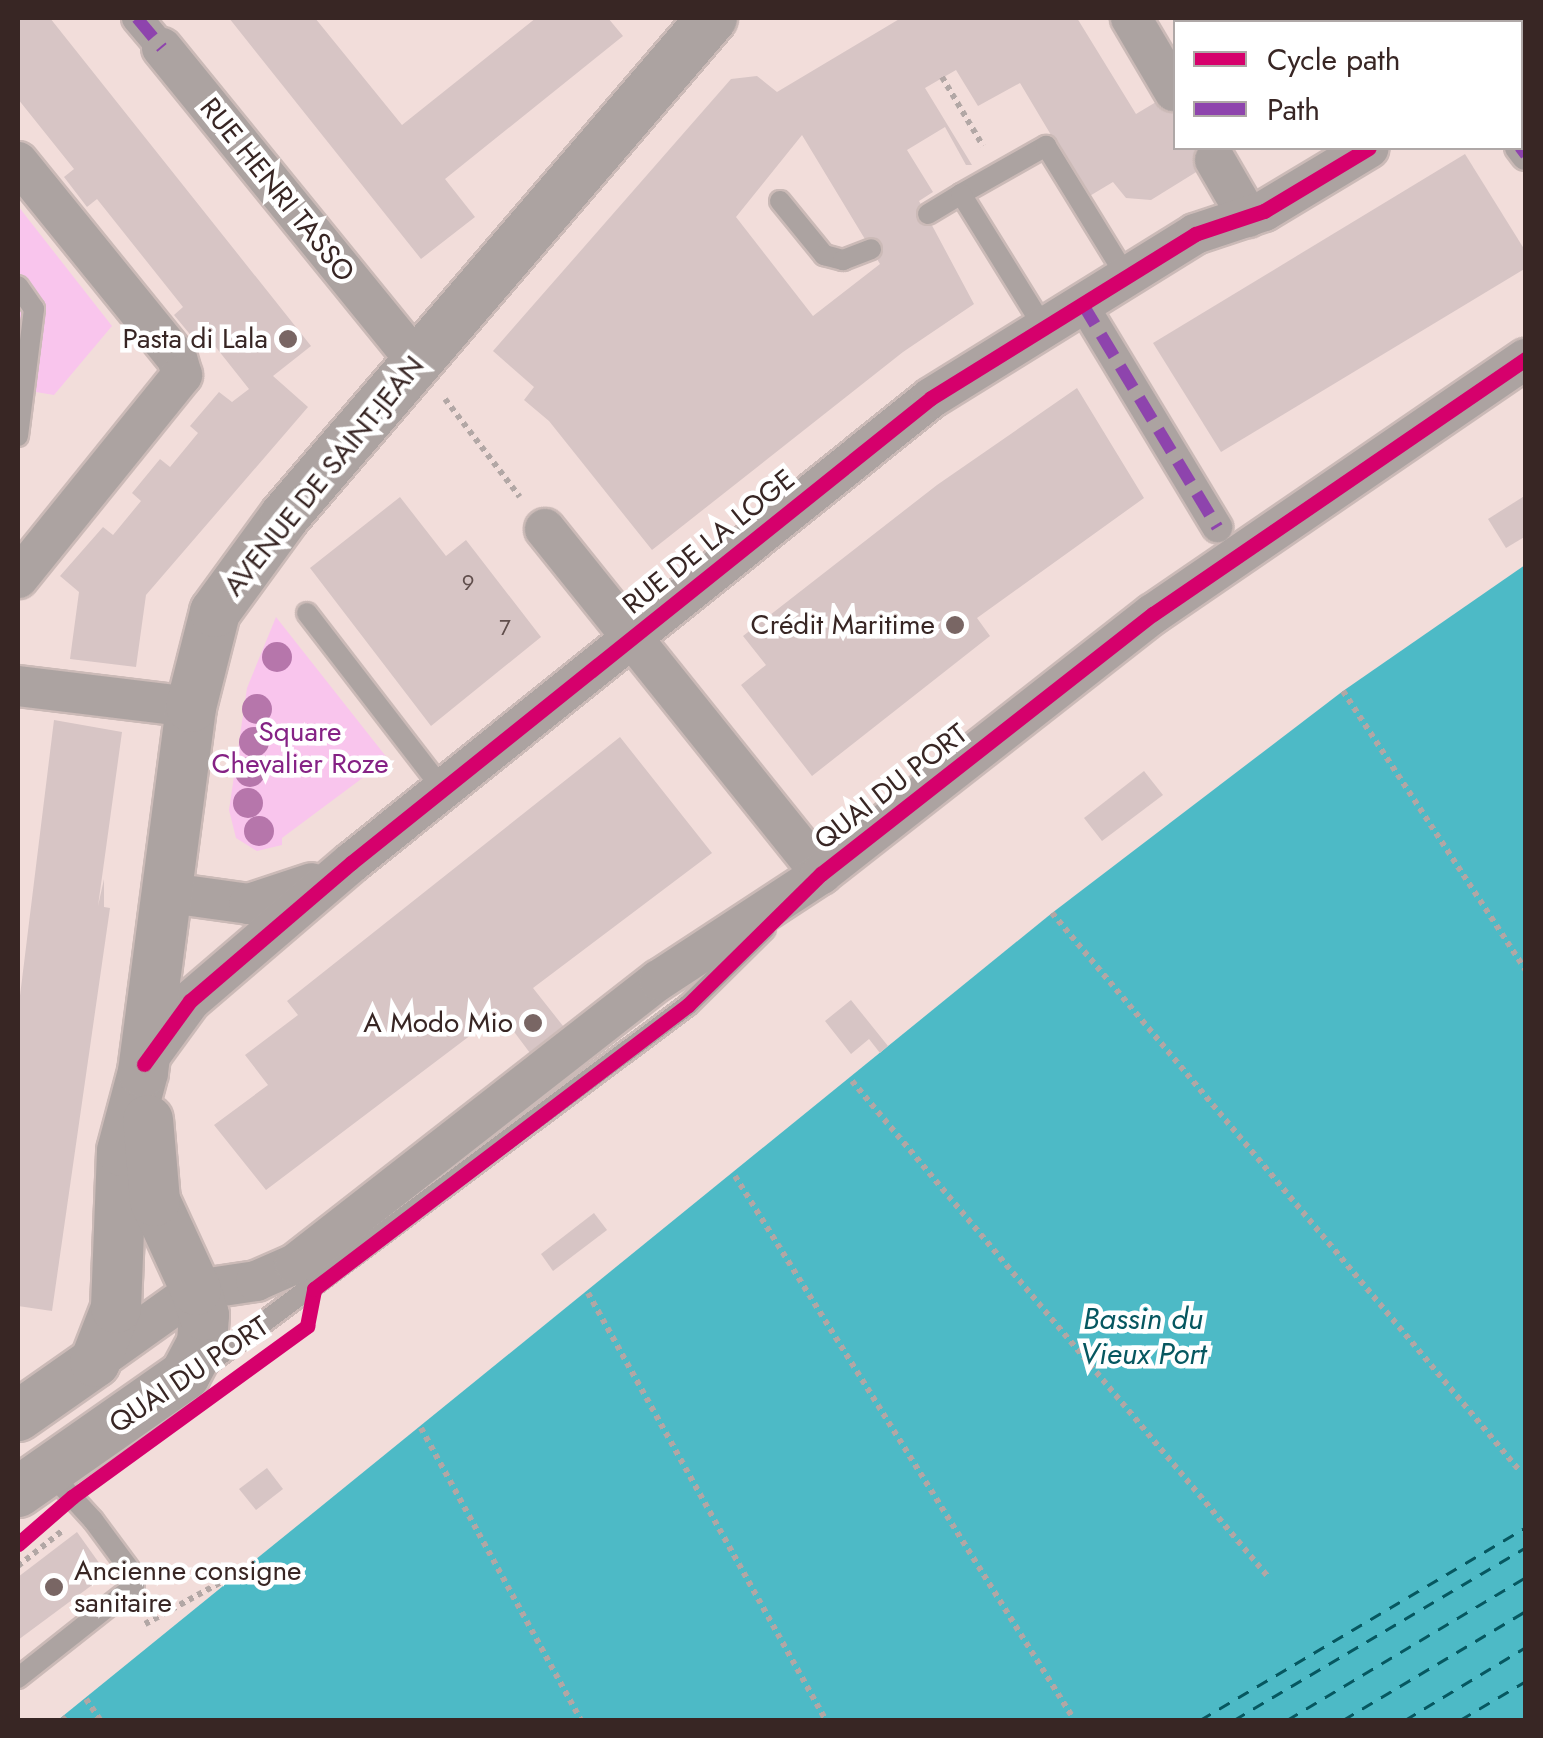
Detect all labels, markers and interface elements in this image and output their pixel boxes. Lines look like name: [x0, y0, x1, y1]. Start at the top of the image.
legend: [1173, 20, 1523, 150]
text: Cycle path: [1267, 38, 1400, 81]
text: Path: [1267, 88, 1320, 131]
street label: RUE HENRI TASSO: [193, 91, 361, 289]
place label: Pasta di Lala: [123, 322, 268, 356]
marker: Pasta di Lala: [277, 328, 299, 350]
street label: AVENUE DE SAINT-JEAN: [217, 349, 431, 603]
street label: RUE DE LA LOGE: [616, 463, 802, 621]
house number: 9: [462, 570, 474, 596]
place label: Crédit Maritime: [751, 608, 935, 642]
marker: Crédit Maritime: [944, 614, 966, 636]
house number: 7: [499, 615, 511, 641]
park label: Square Chevalier Roze: [211, 715, 389, 781]
street label: QUAI DU PORT: [808, 717, 974, 857]
place label: A Modo Mio: [363, 1006, 513, 1040]
marker: A Modo Mio: [522, 1012, 544, 1034]
water label: Bassin du Vieux Port: [1080, 1301, 1206, 1372]
street label: QUAI DU PORT: [103, 1309, 275, 1441]
place label: Ancienne consigne sanitaire: [74, 1554, 301, 1620]
marker: Ancienne consigne sanitaire: [43, 1576, 65, 1598]

